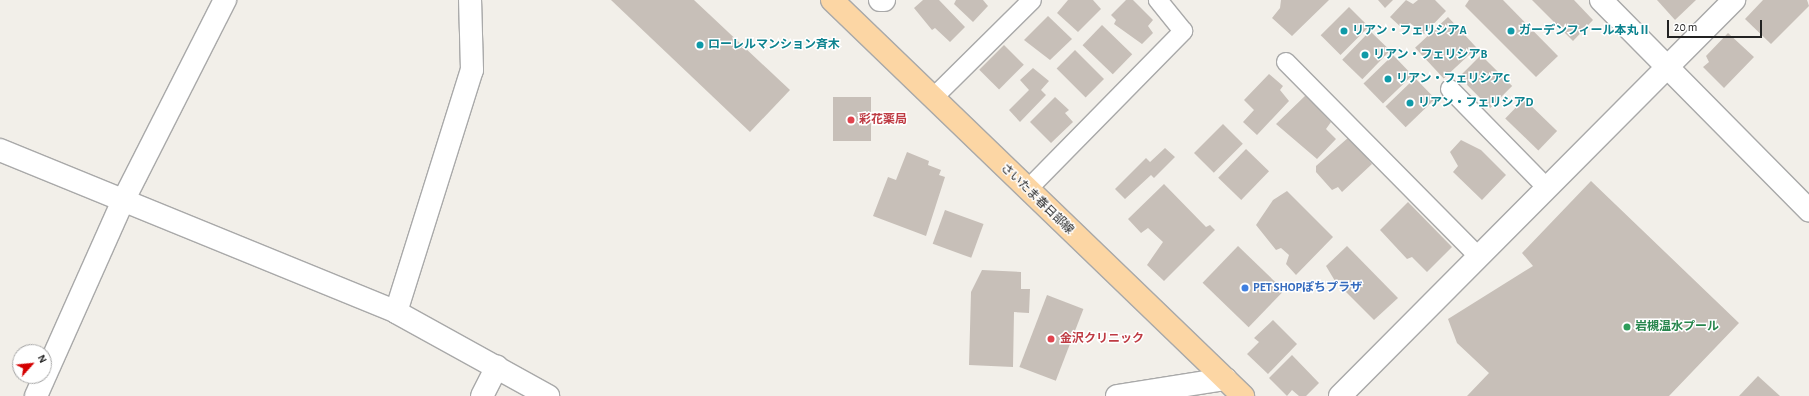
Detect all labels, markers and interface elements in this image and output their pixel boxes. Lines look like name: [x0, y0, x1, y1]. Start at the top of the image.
scale bar: [1669, 12, 1764, 38]
text: 20 m: [1674, 21, 1697, 33]
place label: リアン・フェリシアA: [1352, 24, 1467, 38]
place label: ガーデンフィール本丸Ⅱ: [1519, 24, 1651, 38]
marker: リアン・フェリシアA: [1339, 26, 1349, 36]
marker: ガーデンフィール本丸Ⅱ: [1506, 26, 1516, 36]
place label: ローレルマンション斉木: [708, 38, 840, 52]
marker: ローレルマンション斉木: [695, 40, 705, 50]
place label: リアン・フェリシアB: [1373, 48, 1488, 62]
marker: リアン・フェリシアB: [1360, 50, 1370, 60]
place label: リアン・フェリシアC: [1396, 72, 1510, 86]
marker: リアン・フェリシアC: [1383, 74, 1393, 84]
place label: リアン・フェリシアD: [1418, 96, 1534, 110]
marker: リアン・フェリシアD: [1405, 98, 1415, 108]
place label: 彩花薬局: [859, 113, 907, 127]
marker: 彩花薬局: [846, 115, 856, 125]
street label: さいたま春日部線: [997, 160, 1077, 238]
place label: PET SHOPぽちプラザ: [1253, 281, 1362, 295]
marker: PET SHOPぽちプラザ: [1240, 283, 1250, 293]
place label: 岩槻温水プール: [1635, 320, 1719, 334]
marker: 岩槻温水プール: [1622, 322, 1632, 332]
place label: 金沢クリニック: [1060, 332, 1144, 346]
marker: 金沢クリニック: [1045, 333, 1057, 345]
north arrow: [12, 344, 52, 384]
text: N: [36, 353, 49, 365]

